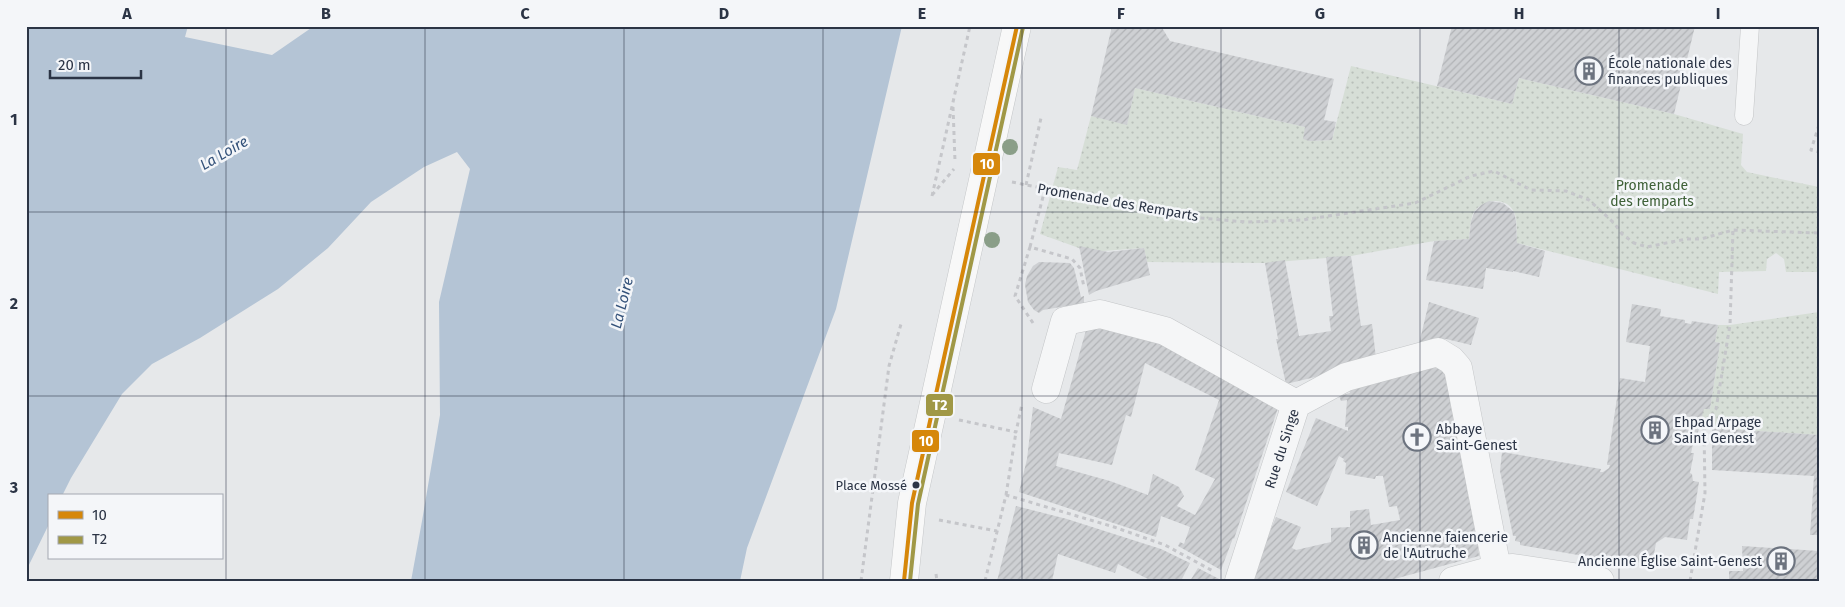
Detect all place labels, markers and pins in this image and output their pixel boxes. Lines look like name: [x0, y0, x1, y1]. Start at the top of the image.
place label: École nationale des finances publiques: [1608, 54, 1732, 88]
building icon: École nationale des finances publiques: [1574, 56, 1604, 86]
place label: Ehpad Arpage Saint Genest: [1674, 414, 1761, 447]
building icon: Ehpad Arpage Saint Genest: [1640, 415, 1670, 445]
place label: Abbaye Saint-Genest: [1436, 421, 1518, 454]
church icon: Abbaye Saint-Genest: [1402, 422, 1432, 452]
place label: Place Mossé: [835, 478, 907, 493]
marker: Place Mossé: [911, 480, 921, 490]
place label: Ancienne faiencerie de l'Autruche: [1383, 529, 1508, 562]
building icon: Ancienne faiencerie de l'Autruche: [1349, 530, 1379, 560]
building icon: Ancienne Église Saint-Genest: [1766, 546, 1796, 576]
place label: Ancienne Église Saint-Genest: [1578, 552, 1763, 570]

